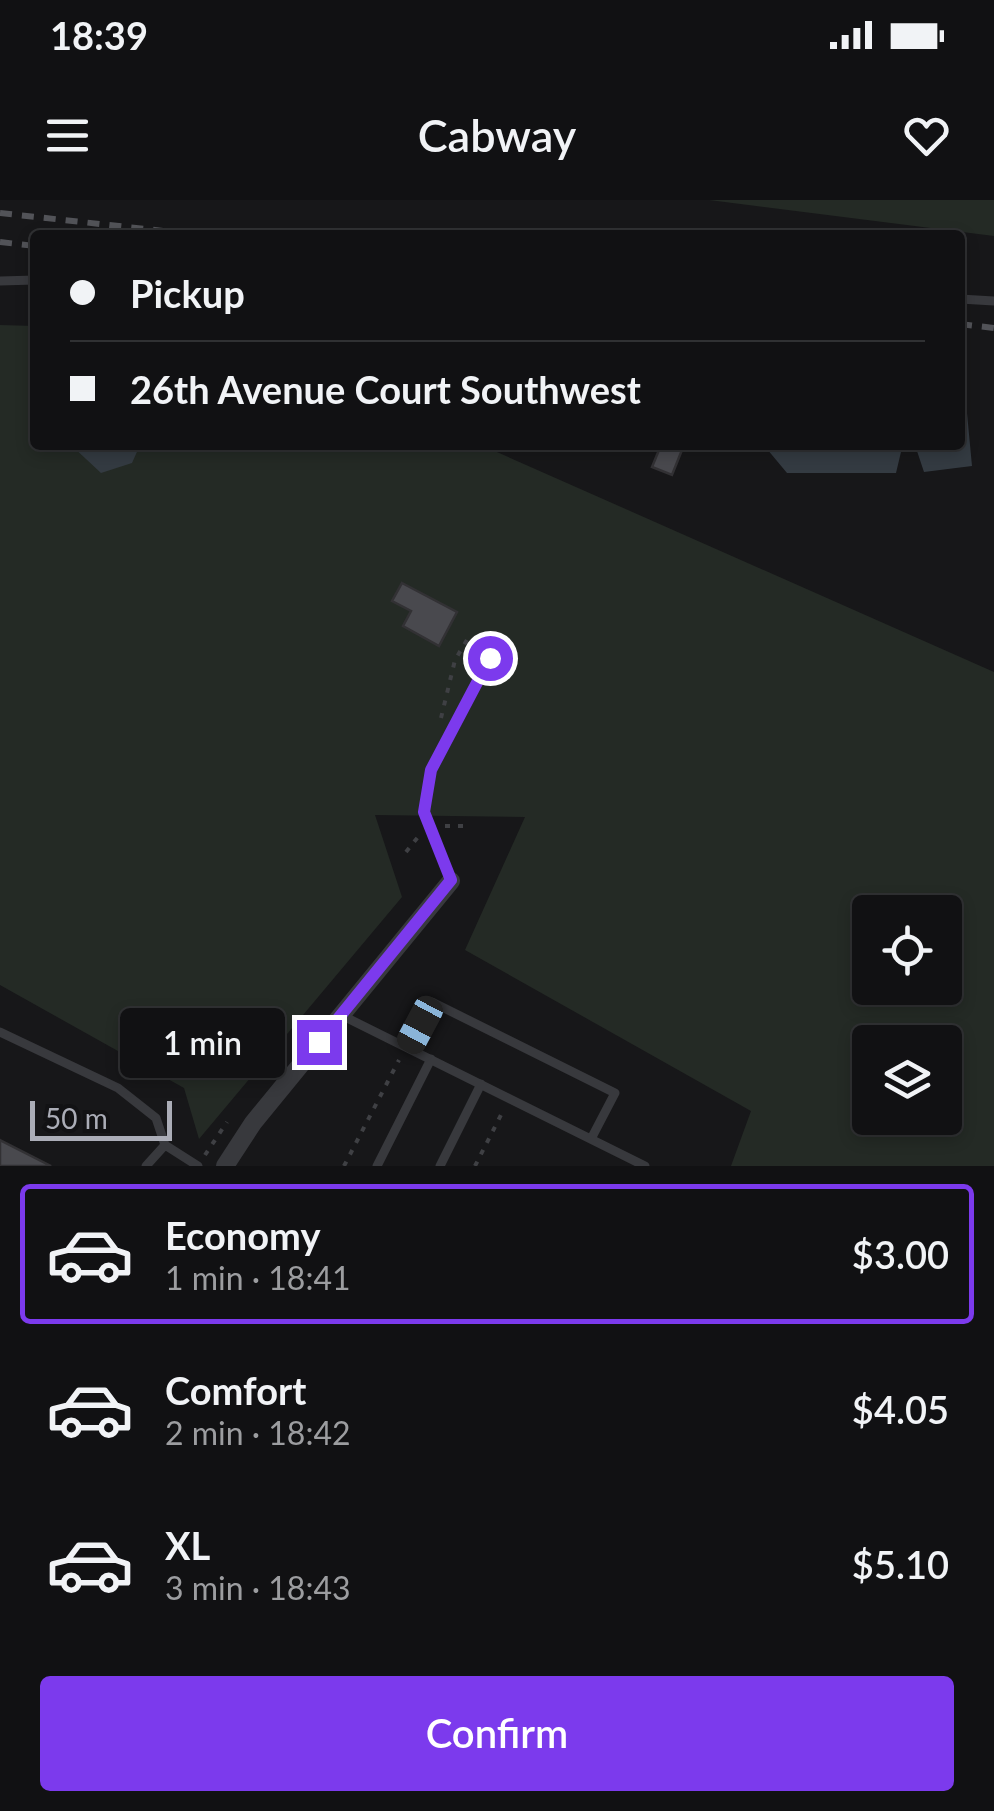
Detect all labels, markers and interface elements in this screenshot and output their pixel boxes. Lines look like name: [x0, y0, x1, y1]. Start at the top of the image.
text: 18:39: [50, 12, 148, 58]
icon: menu: [40, 108, 95, 163]
text: Cabway: [418, 108, 576, 162]
icon: heart: [899, 108, 954, 163]
text: Pickup: [130, 270, 245, 316]
text: 26th Avenue Court Southwest: [130, 366, 641, 412]
route start: [468, 636, 513, 681]
map controls: [852, 895, 962, 1135]
button: locate: [852, 895, 962, 1005]
car: [393, 991, 447, 1059]
callout: 1 min: [119, 1007, 284, 1077]
route end: [297, 1020, 342, 1065]
text: 1 min: [163, 1023, 242, 1062]
button: layers: [852, 1025, 962, 1135]
scale bar: [30, 1096, 172, 1140]
text: 50 m: [45, 1101, 108, 1135]
icon: car: [45, 1209, 135, 1299]
text: Economy: [165, 1212, 320, 1258]
text: $3.00: [852, 1231, 949, 1277]
text: 1 min · 18:41: [165, 1258, 351, 1297]
icon: car: [45, 1364, 135, 1454]
text: Comfort: [165, 1367, 306, 1413]
text: $4.05: [852, 1386, 949, 1432]
text: 2 min · 18:42: [165, 1413, 351, 1452]
icon: car: [45, 1519, 135, 1609]
text: XL: [165, 1522, 210, 1568]
text: $5.10: [852, 1541, 949, 1587]
text: 3 min · 18:43: [165, 1568, 351, 1607]
button: Confirm: [40, 1676, 954, 1791]

